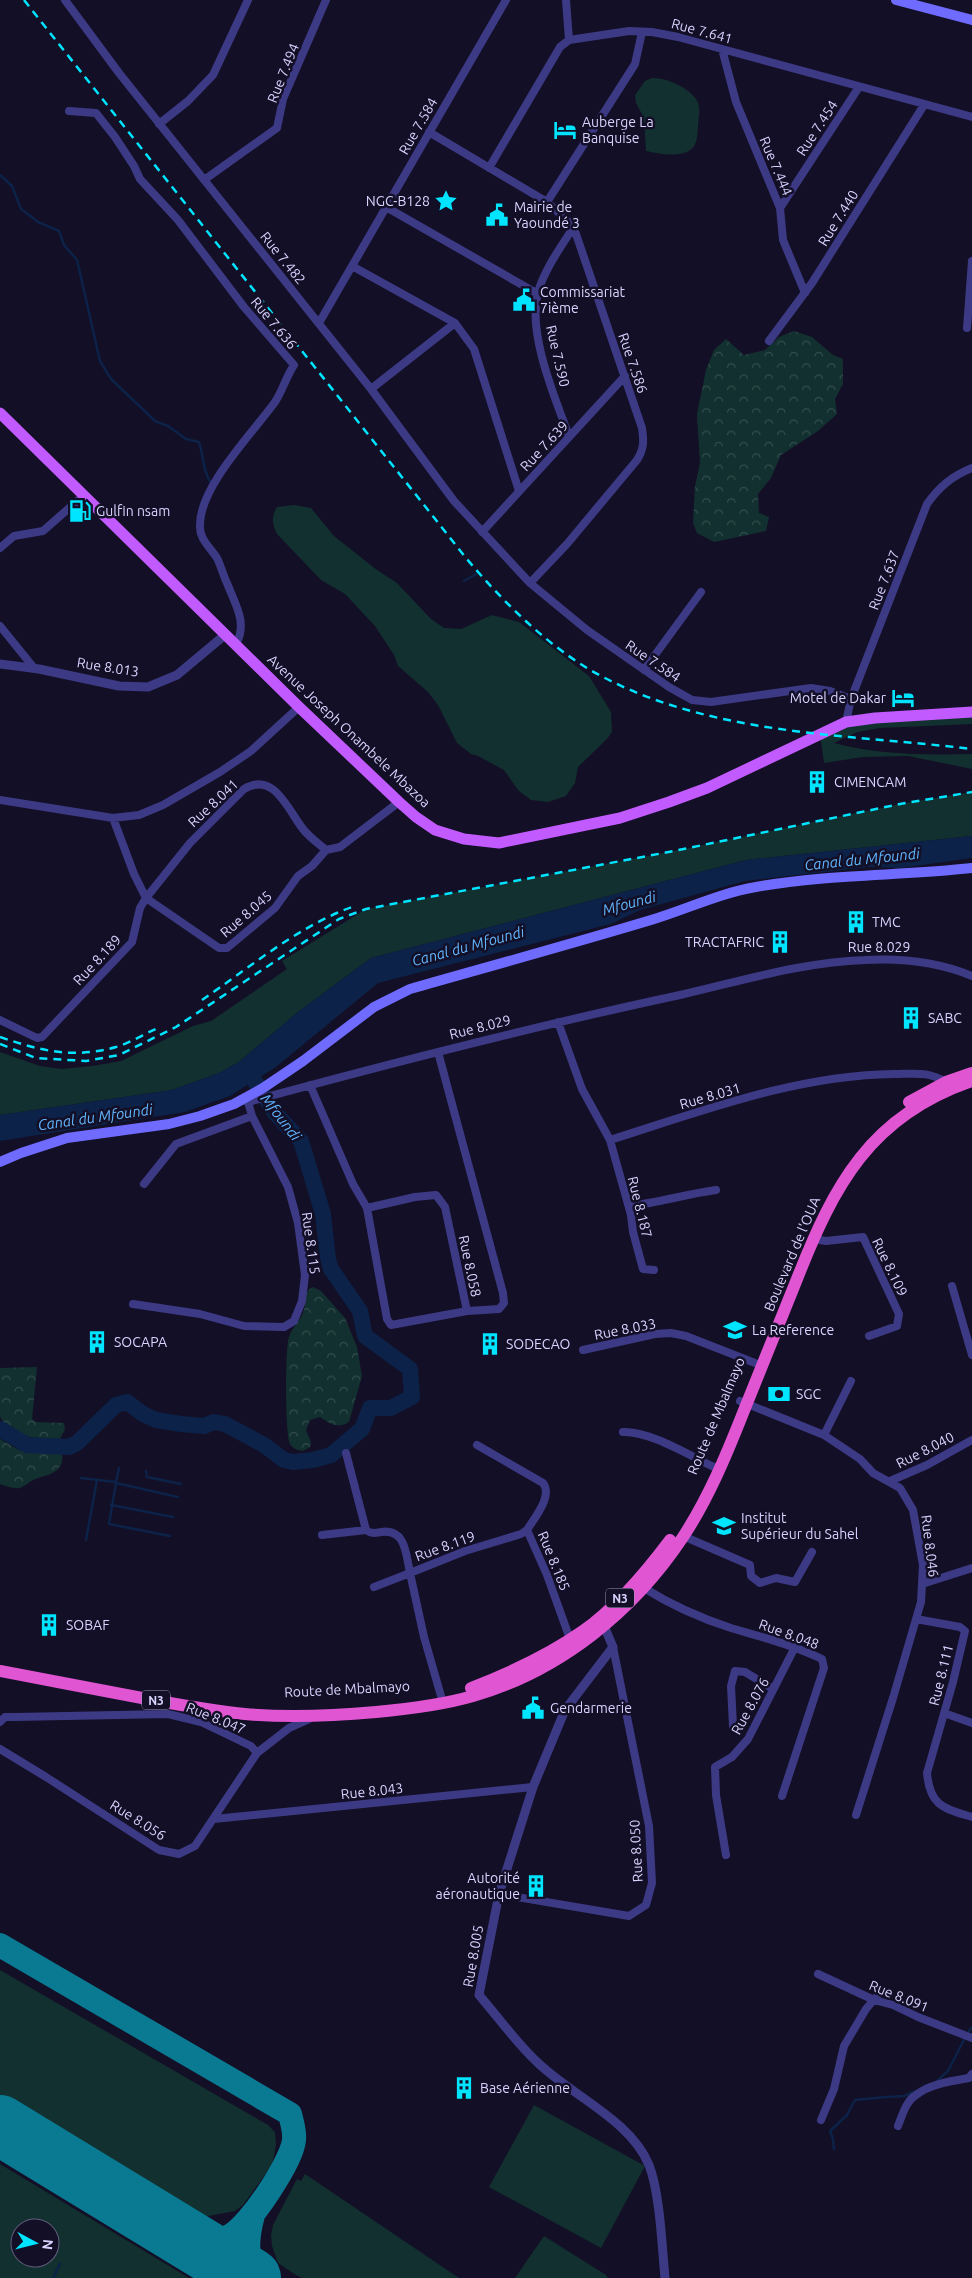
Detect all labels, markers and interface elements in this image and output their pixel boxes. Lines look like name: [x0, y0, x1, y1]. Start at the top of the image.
street label: Rue 7.641: [670, 15, 734, 47]
street label: Rue 7.494: [264, 41, 302, 105]
street label: Rue 7.584: [395, 95, 441, 157]
street label: Rue 7.454: [793, 97, 841, 159]
place label: Auberge La Banquise: [582, 114, 654, 146]
hotel icon: Auberge La Banquise: [552, 117, 578, 143]
street label: Rue 7.444: [756, 134, 796, 198]
street label: Rue 7.440: [815, 187, 861, 249]
place icon: NGC-B128: [433, 188, 459, 214]
place label: NGC-B128: [366, 193, 430, 209]
place label: Mairie de Yaoundé 3: [514, 199, 580, 231]
public building icon: Mairie de Yaoundé 3: [484, 202, 510, 228]
street label: Rue 7.482: [257, 229, 309, 287]
place label: Commissariat 7ième: [540, 284, 626, 316]
public building icon: Commissariat 7ième: [511, 287, 537, 313]
street label: Rue 7.636: [248, 294, 300, 352]
street label: Rue 7.590: [543, 324, 573, 388]
street label: Rue 7.586: [615, 331, 651, 395]
street label: Rue 7.639: [517, 418, 571, 474]
fuel station icon: Gulfin nsam: [67, 498, 93, 524]
place label: Gulfin nsam: [96, 503, 170, 519]
street label: Rue 7.637: [865, 548, 903, 612]
street label: Rue 7.584: [623, 637, 684, 685]
street label: Avenue Joseph Onambele Mbazoa: [264, 651, 434, 811]
street label: Rue 8.013: [76, 654, 140, 680]
hotel icon: Motel de Dakar: [890, 685, 916, 711]
place label: Motel de Dakar: [790, 690, 887, 706]
building icon: CIMENCAM: [804, 769, 830, 795]
place label: CIMENCAM: [834, 774, 906, 790]
street label: Rue 8.041: [185, 776, 241, 830]
water label: Canal du Mfoundi: [803, 844, 922, 874]
street label: Rue 8.045: [217, 887, 275, 941]
water label: Mfoundi: [600, 887, 659, 918]
building icon: TMC: [843, 909, 869, 935]
place label: TMC: [872, 914, 901, 930]
water label: Canal du Mfoundi: [410, 922, 527, 969]
building icon: TRACTAFRIC: [767, 929, 793, 955]
street label: Rue 8.189: [70, 932, 124, 988]
place label: TRACTAFRIC: [685, 934, 764, 950]
street label: Rue 8.029: [848, 939, 910, 955]
building icon: SABC: [898, 1005, 924, 1031]
place label: SABC: [928, 1010, 962, 1026]
street label: Rue 8.029: [448, 1012, 512, 1042]
street label: Rue 8.031: [678, 1080, 742, 1112]
water label: Mfoundi: [257, 1090, 305, 1145]
water label: Canal du Mfoundi: [36, 1100, 155, 1133]
street label: Rue 8.187: [625, 1175, 655, 1239]
street label: Boulevard de l'OUA: [761, 1194, 823, 1314]
street label: Rue 8.115: [299, 1211, 323, 1275]
street label: Rue 8.058: [456, 1234, 484, 1298]
street label: Rue 8.109: [869, 1235, 911, 1299]
street label: Rue 8.033: [593, 1315, 657, 1343]
school or university icon: La Reference: [722, 1317, 748, 1343]
place label: La Reference: [752, 1322, 834, 1338]
building icon: SOCAPA: [84, 1329, 110, 1355]
building icon: SODECAO: [477, 1331, 503, 1357]
place label: SOCAPA: [114, 1334, 167, 1350]
place label: SODECAO: [506, 1336, 571, 1352]
street label: Route de Mbalmayo: [684, 1355, 748, 1477]
bank icon: SGC: [766, 1381, 792, 1407]
place label: SGC: [796, 1386, 822, 1402]
street label: Rue 8.040: [893, 1429, 957, 1471]
place label: Institut Supérieur du Sahel: [741, 1510, 859, 1542]
school or university icon: Institut Supérieur du Sahel: [711, 1513, 737, 1539]
street label: Rue 8.046: [918, 1514, 942, 1578]
street label: Rue 8.119: [413, 1528, 477, 1564]
street label: Rue 8.185: [535, 1529, 573, 1593]
road number: N3: [606, 1589, 634, 1608]
building icon: SOBAF: [36, 1612, 62, 1638]
street label: Rue 8.048: [757, 1616, 821, 1652]
place label: SOBAF: [66, 1617, 110, 1633]
street label: Rue 8.111: [926, 1643, 956, 1707]
street label: Rue 8.076: [728, 1675, 772, 1737]
street label: Route de Mbalmayo: [284, 1678, 410, 1700]
road number: N3: [142, 1690, 170, 1710]
public building icon: Gendarmerie: [520, 1695, 546, 1721]
street label: Rue 8.047: [184, 1699, 248, 1737]
place label: Gendarmerie: [550, 1700, 632, 1716]
street label: Rue 8.043: [340, 1780, 404, 1802]
street label: Rue 8.056: [107, 1797, 169, 1843]
street label: Rue 8.050: [626, 1819, 646, 1883]
place label: Autorité aéronautique: [436, 1870, 520, 1902]
building icon: Autorité aéronautique: [523, 1873, 549, 1899]
street label: Rue 8.005: [460, 1924, 486, 1988]
street label: Rue 8.091: [867, 1977, 931, 2015]
building icon: Base Aérienne: [451, 2075, 477, 2101]
place label: Base Aérienne: [480, 2080, 570, 2096]
north arrow: [10, 2218, 60, 2268]
text: N: [39, 2238, 56, 2251]

